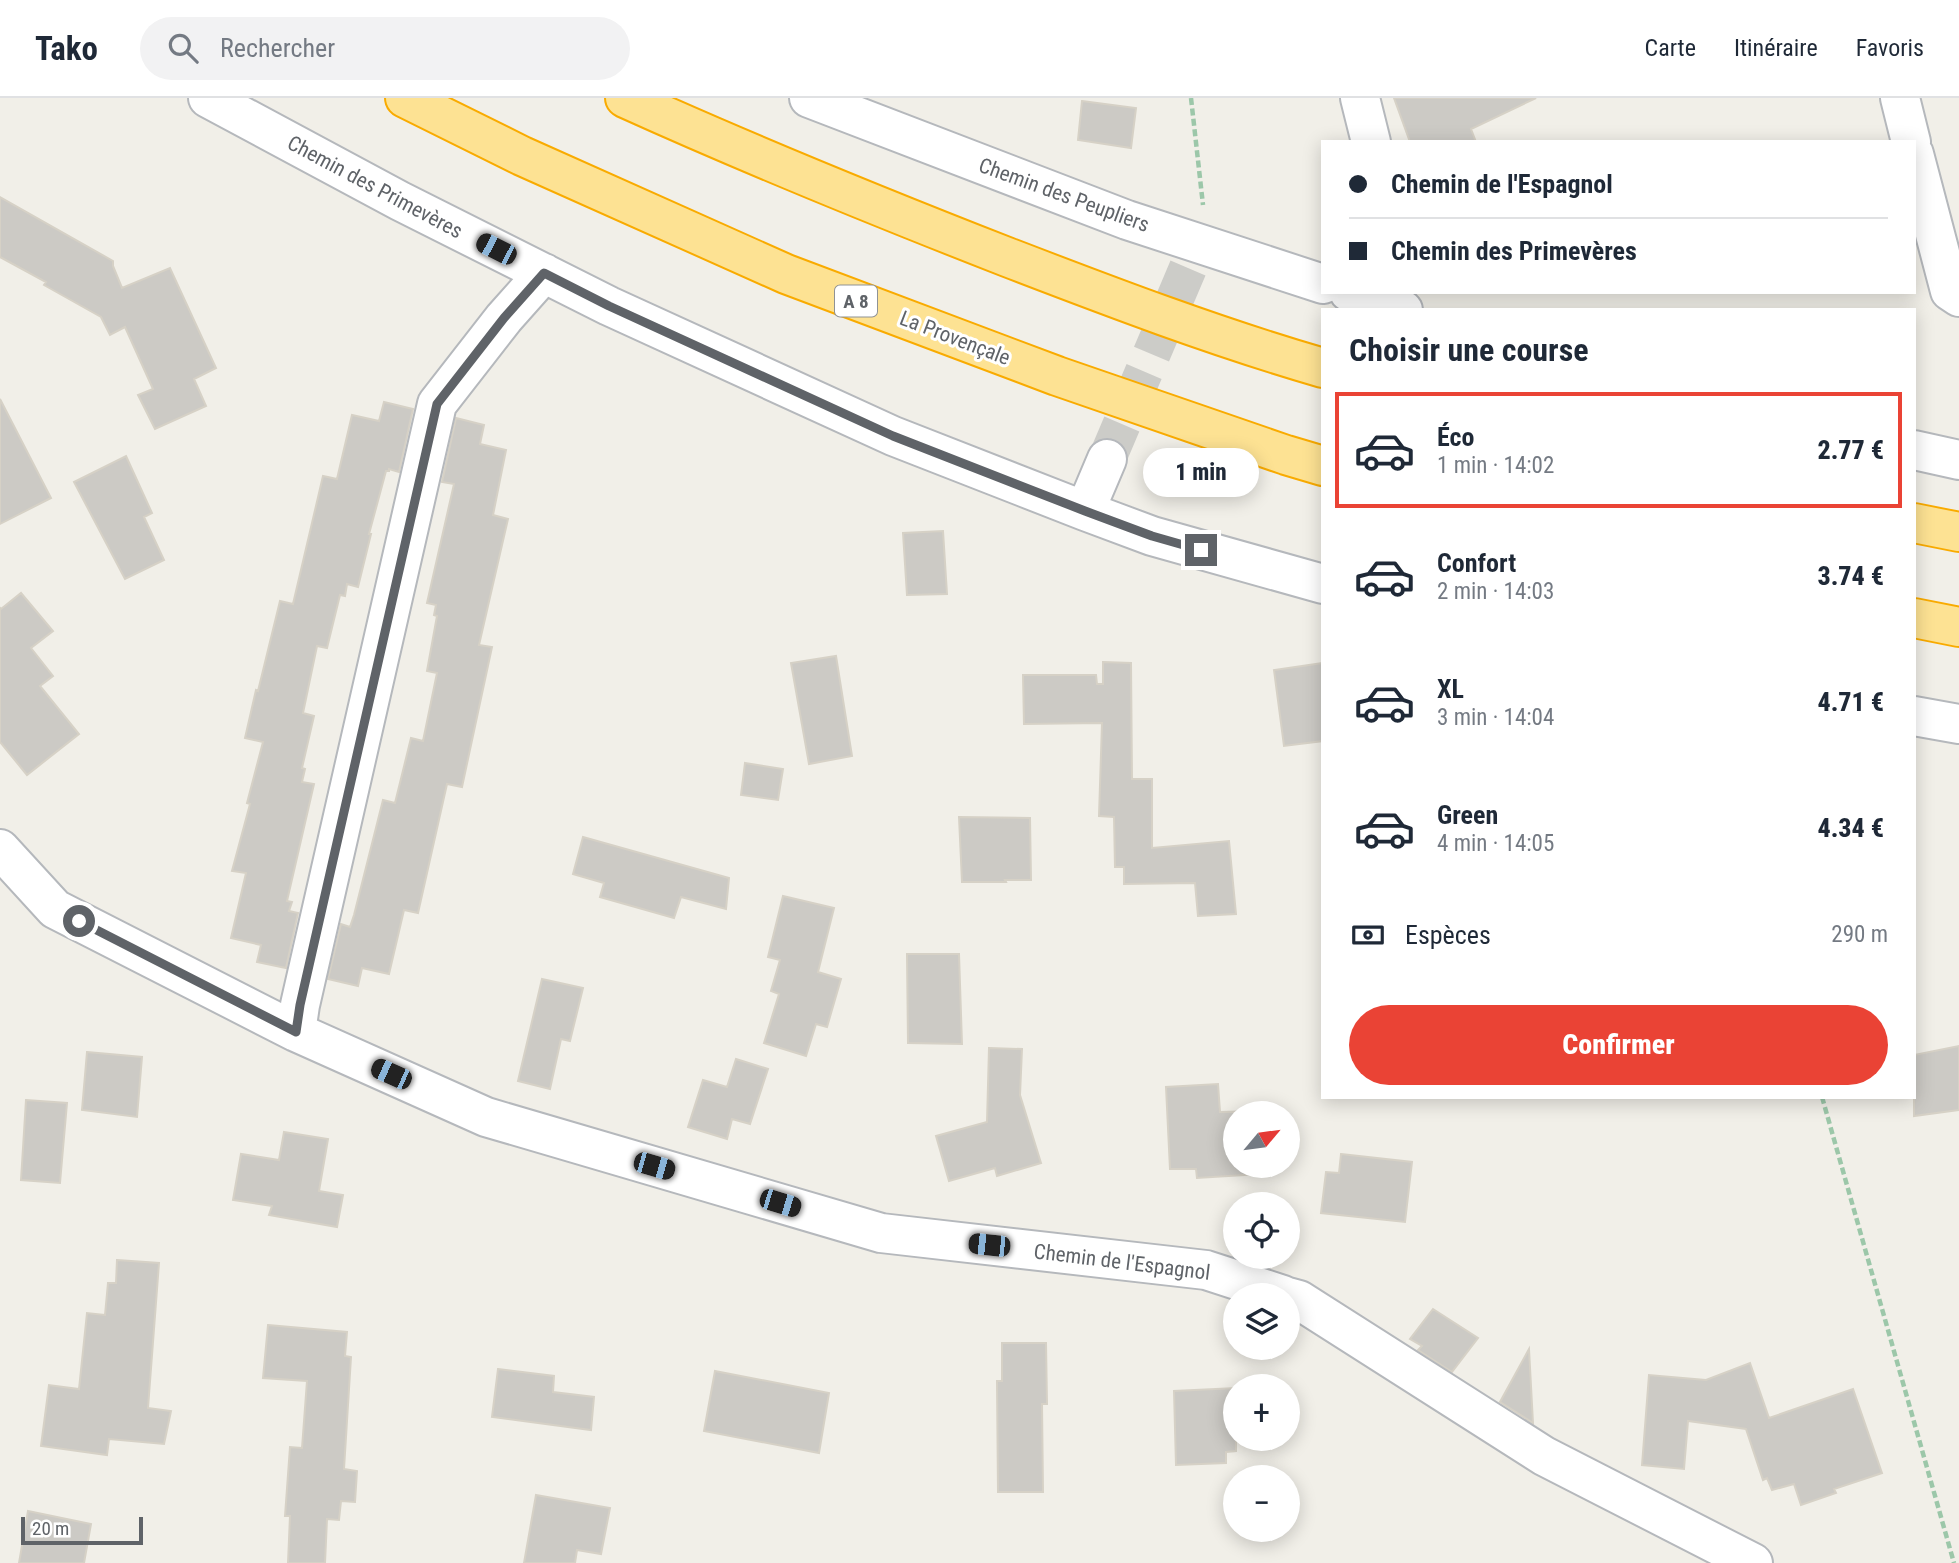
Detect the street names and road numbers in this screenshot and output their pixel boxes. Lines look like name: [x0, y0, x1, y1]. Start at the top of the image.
street label: Chemin des Primevères: [283, 131, 467, 243]
street label: Chemin des Peupliers: [976, 153, 1152, 237]
road number: A 8: [835, 286, 877, 316]
street label: La Provençale: [896, 306, 1014, 370]
street label: Chemin de l'Espagnol: [1032, 1239, 1212, 1285]

